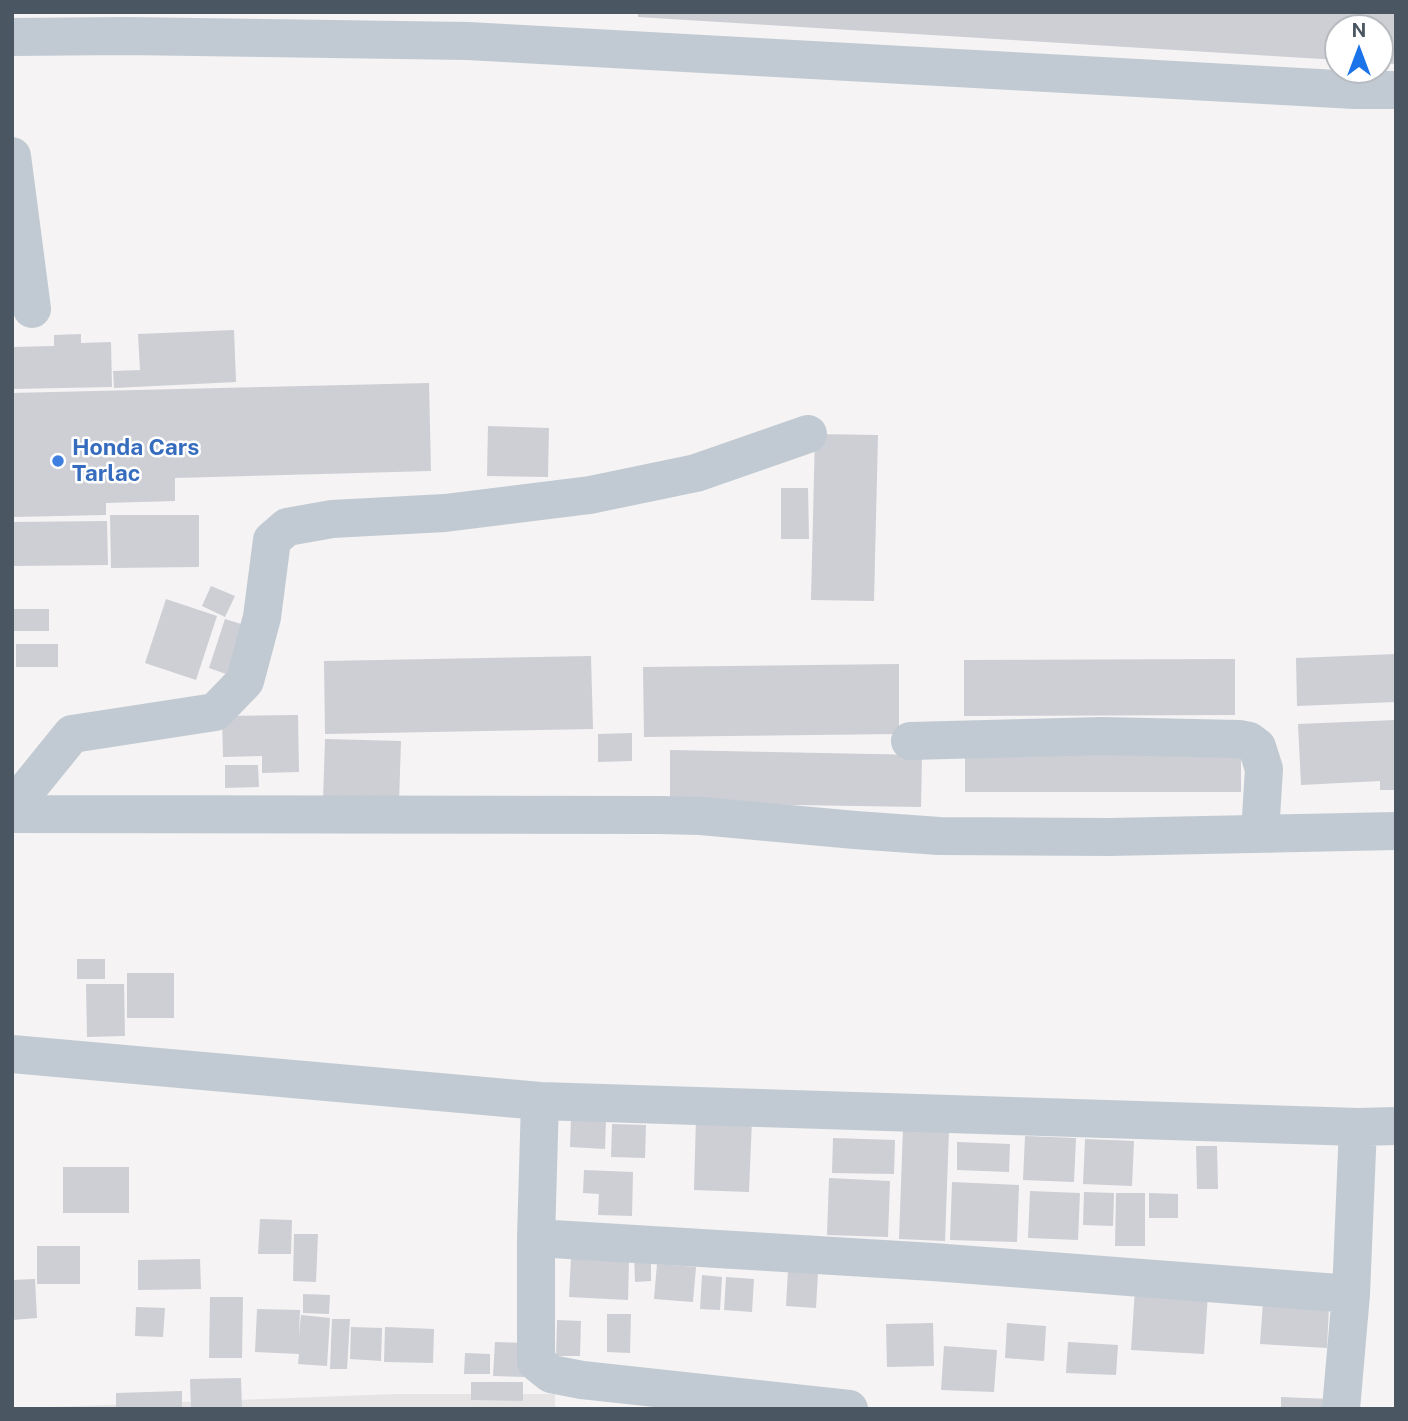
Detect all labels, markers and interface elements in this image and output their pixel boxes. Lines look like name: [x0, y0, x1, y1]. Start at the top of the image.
north arrow: [1324, 14, 1394, 84]
text: N: [1352, 19, 1366, 41]
place label: Honda Cars Tarlac: [72, 434, 199, 488]
marker: Honda Cars Tarlac: [50, 453, 66, 469]

